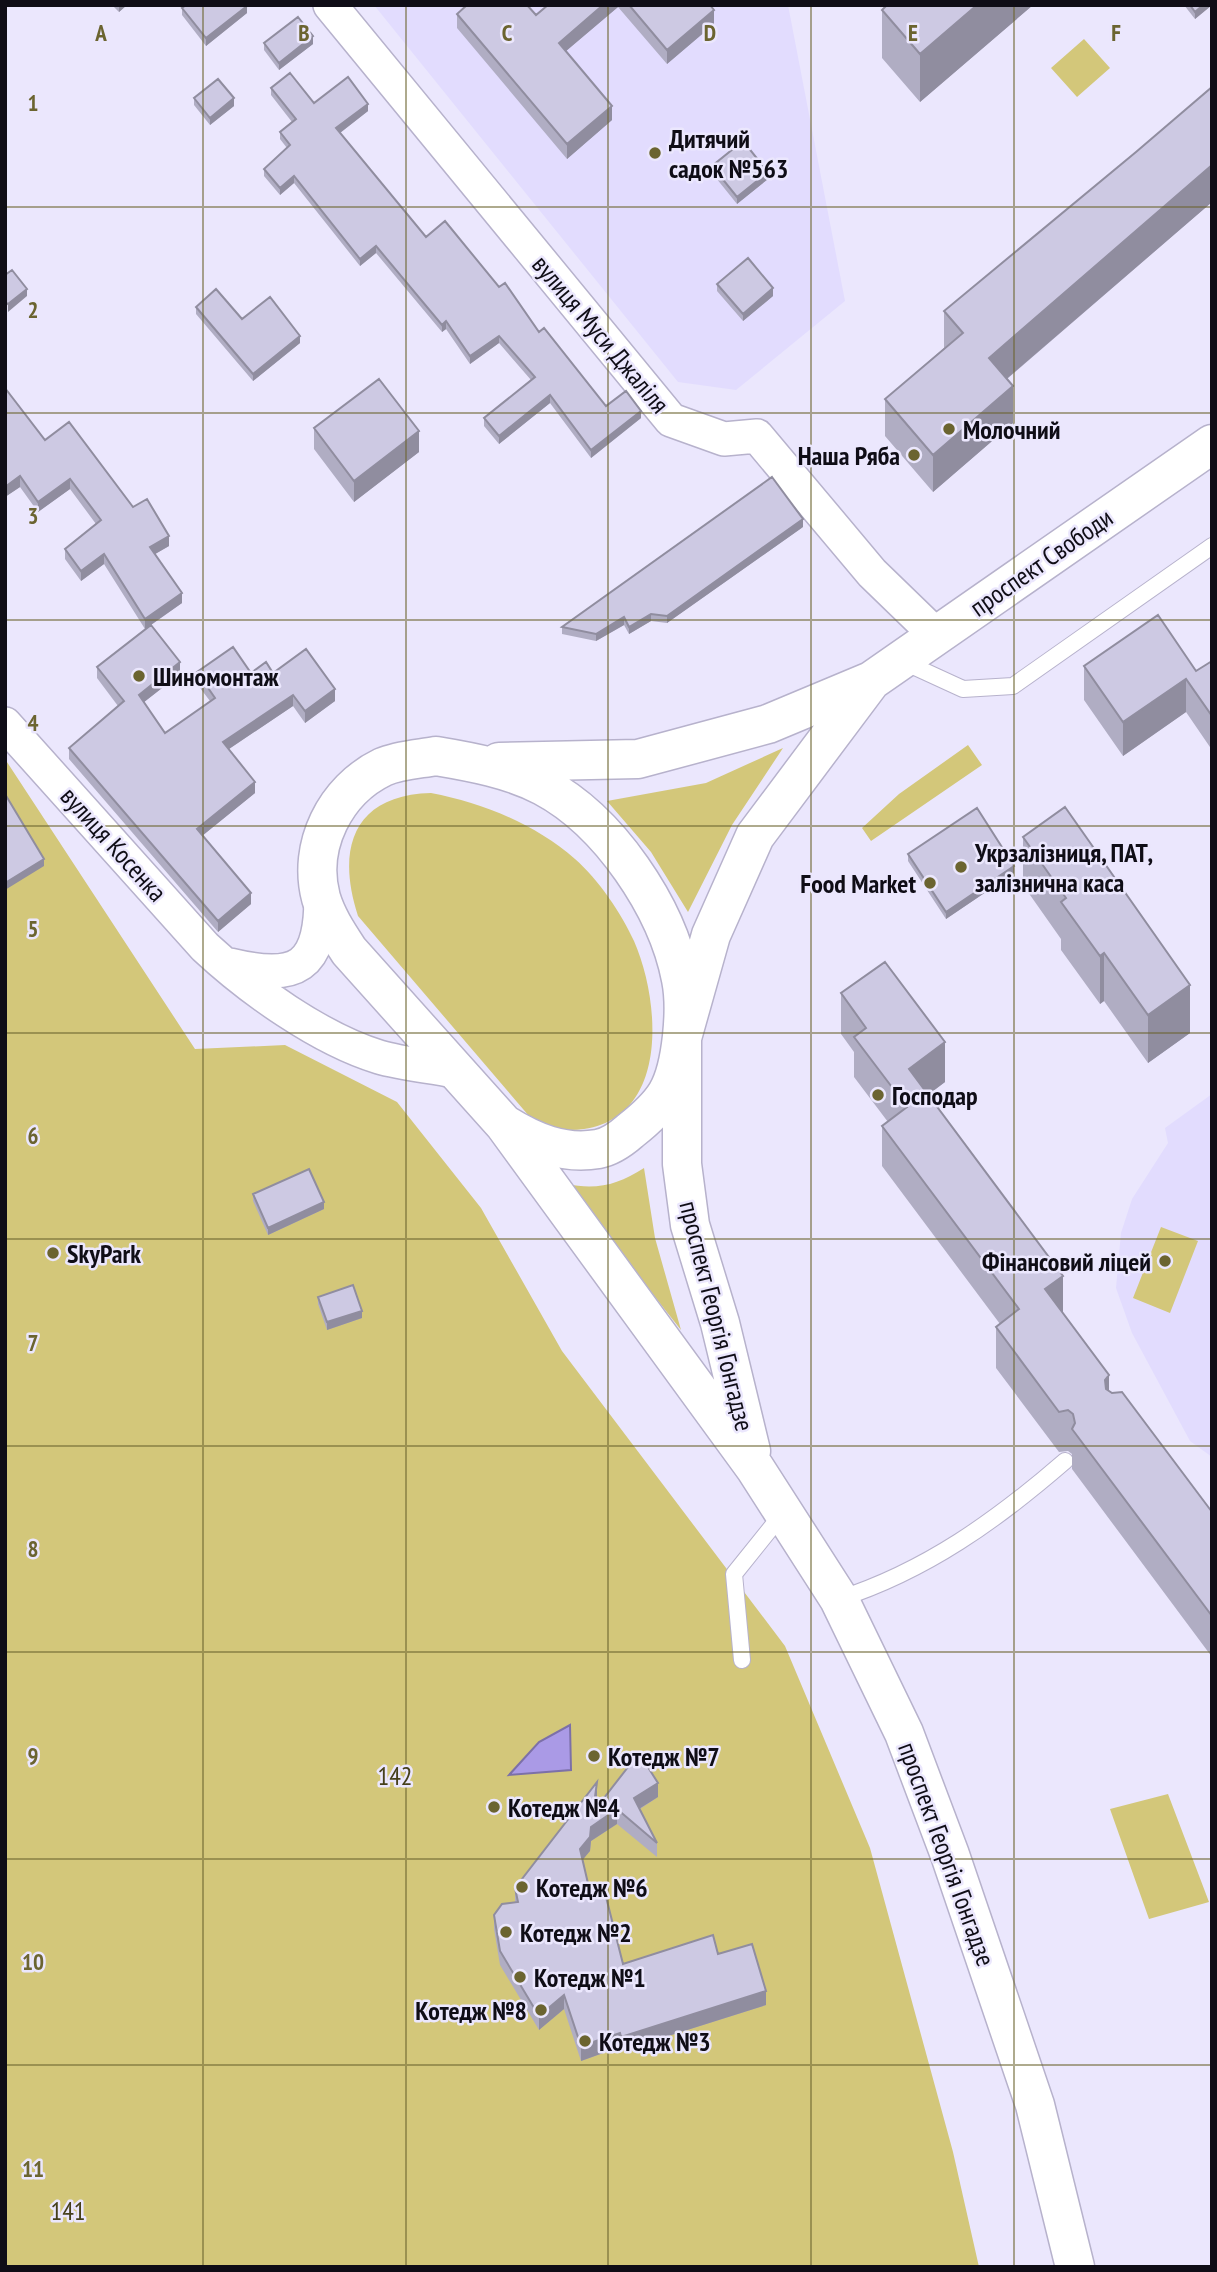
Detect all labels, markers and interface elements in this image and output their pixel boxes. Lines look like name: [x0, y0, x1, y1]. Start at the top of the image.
text: A: [94, 18, 107, 47]
text: B: [298, 18, 310, 47]
text: C: [502, 18, 513, 47]
text: D: [704, 18, 716, 47]
text: E: [908, 18, 918, 47]
text: F: [1111, 18, 1121, 47]
text: 1: [28, 88, 39, 117]
place label: Дитячий садок №563: [669, 122, 788, 185]
marker: Дитячий садок №563: [647, 145, 663, 161]
street label: вулиця Муси Джаліля: [525, 248, 677, 420]
text: 2: [28, 295, 39, 324]
place label: Молочний: [963, 413, 1061, 446]
marker: Молочний: [941, 421, 957, 437]
place label: Наша Ряба: [798, 439, 900, 472]
marker: Наша Ряба: [906, 447, 922, 463]
text: 3: [28, 501, 39, 530]
street label: проспект Свободи: [963, 501, 1119, 623]
place label: Шиномонтаж: [153, 660, 279, 693]
marker: Шиномонтаж: [131, 668, 147, 684]
text: 4: [28, 708, 39, 737]
street label: вулиця Косенка: [54, 780, 174, 908]
place label: Укрзалізниця, ПАТ, залізнична каса: [974, 836, 1153, 899]
marker: Укрзалізниця, ПАТ, залізнична каса: [953, 859, 969, 875]
place label: Food Market: [800, 867, 916, 900]
marker: Food Market: [922, 875, 938, 891]
text: 5: [28, 914, 39, 943]
place label: Господар: [892, 1079, 978, 1112]
marker: Господар: [870, 1087, 886, 1103]
text: 6: [28, 1121, 39, 1150]
street label: проспект Георгія Гонгадзе: [672, 1198, 762, 1434]
place label: SkyPark: [67, 1237, 141, 1270]
marker: SkyPark: [45, 1245, 61, 1261]
place label: Фінансовий ліцей: [982, 1245, 1151, 1278]
marker: Фінансовий ліцей: [1157, 1253, 1173, 1269]
text: 7: [28, 1328, 39, 1357]
text: 8: [28, 1534, 39, 1563]
street label: проспект Георгія Гонгадзе: [891, 1738, 1003, 1970]
place label: Котедж №7: [608, 1740, 720, 1773]
text: 9: [28, 1741, 39, 1770]
marker: Котедж №7: [586, 1748, 602, 1764]
park label: 142: [377, 1759, 413, 1792]
place label: Котедж №4: [508, 1791, 620, 1824]
marker: Котедж №4: [486, 1799, 502, 1815]
place label: Котедж №6: [536, 1871, 648, 1904]
marker: Котедж №6: [514, 1879, 530, 1895]
place label: Котедж №2: [520, 1916, 632, 1949]
marker: Котедж №2: [498, 1924, 514, 1940]
text: 10: [22, 1947, 44, 1976]
place label: Котедж №1: [534, 1961, 646, 1994]
marker: Котедж №1: [512, 1969, 528, 1985]
place label: Котедж №8: [415, 1994, 527, 2027]
marker: Котедж №8: [533, 2002, 549, 2018]
place label: Котедж №3: [599, 2025, 711, 2058]
marker: Котедж №3: [577, 2033, 593, 2049]
text: 11: [22, 2154, 44, 2183]
park label: 141: [50, 2194, 86, 2227]

